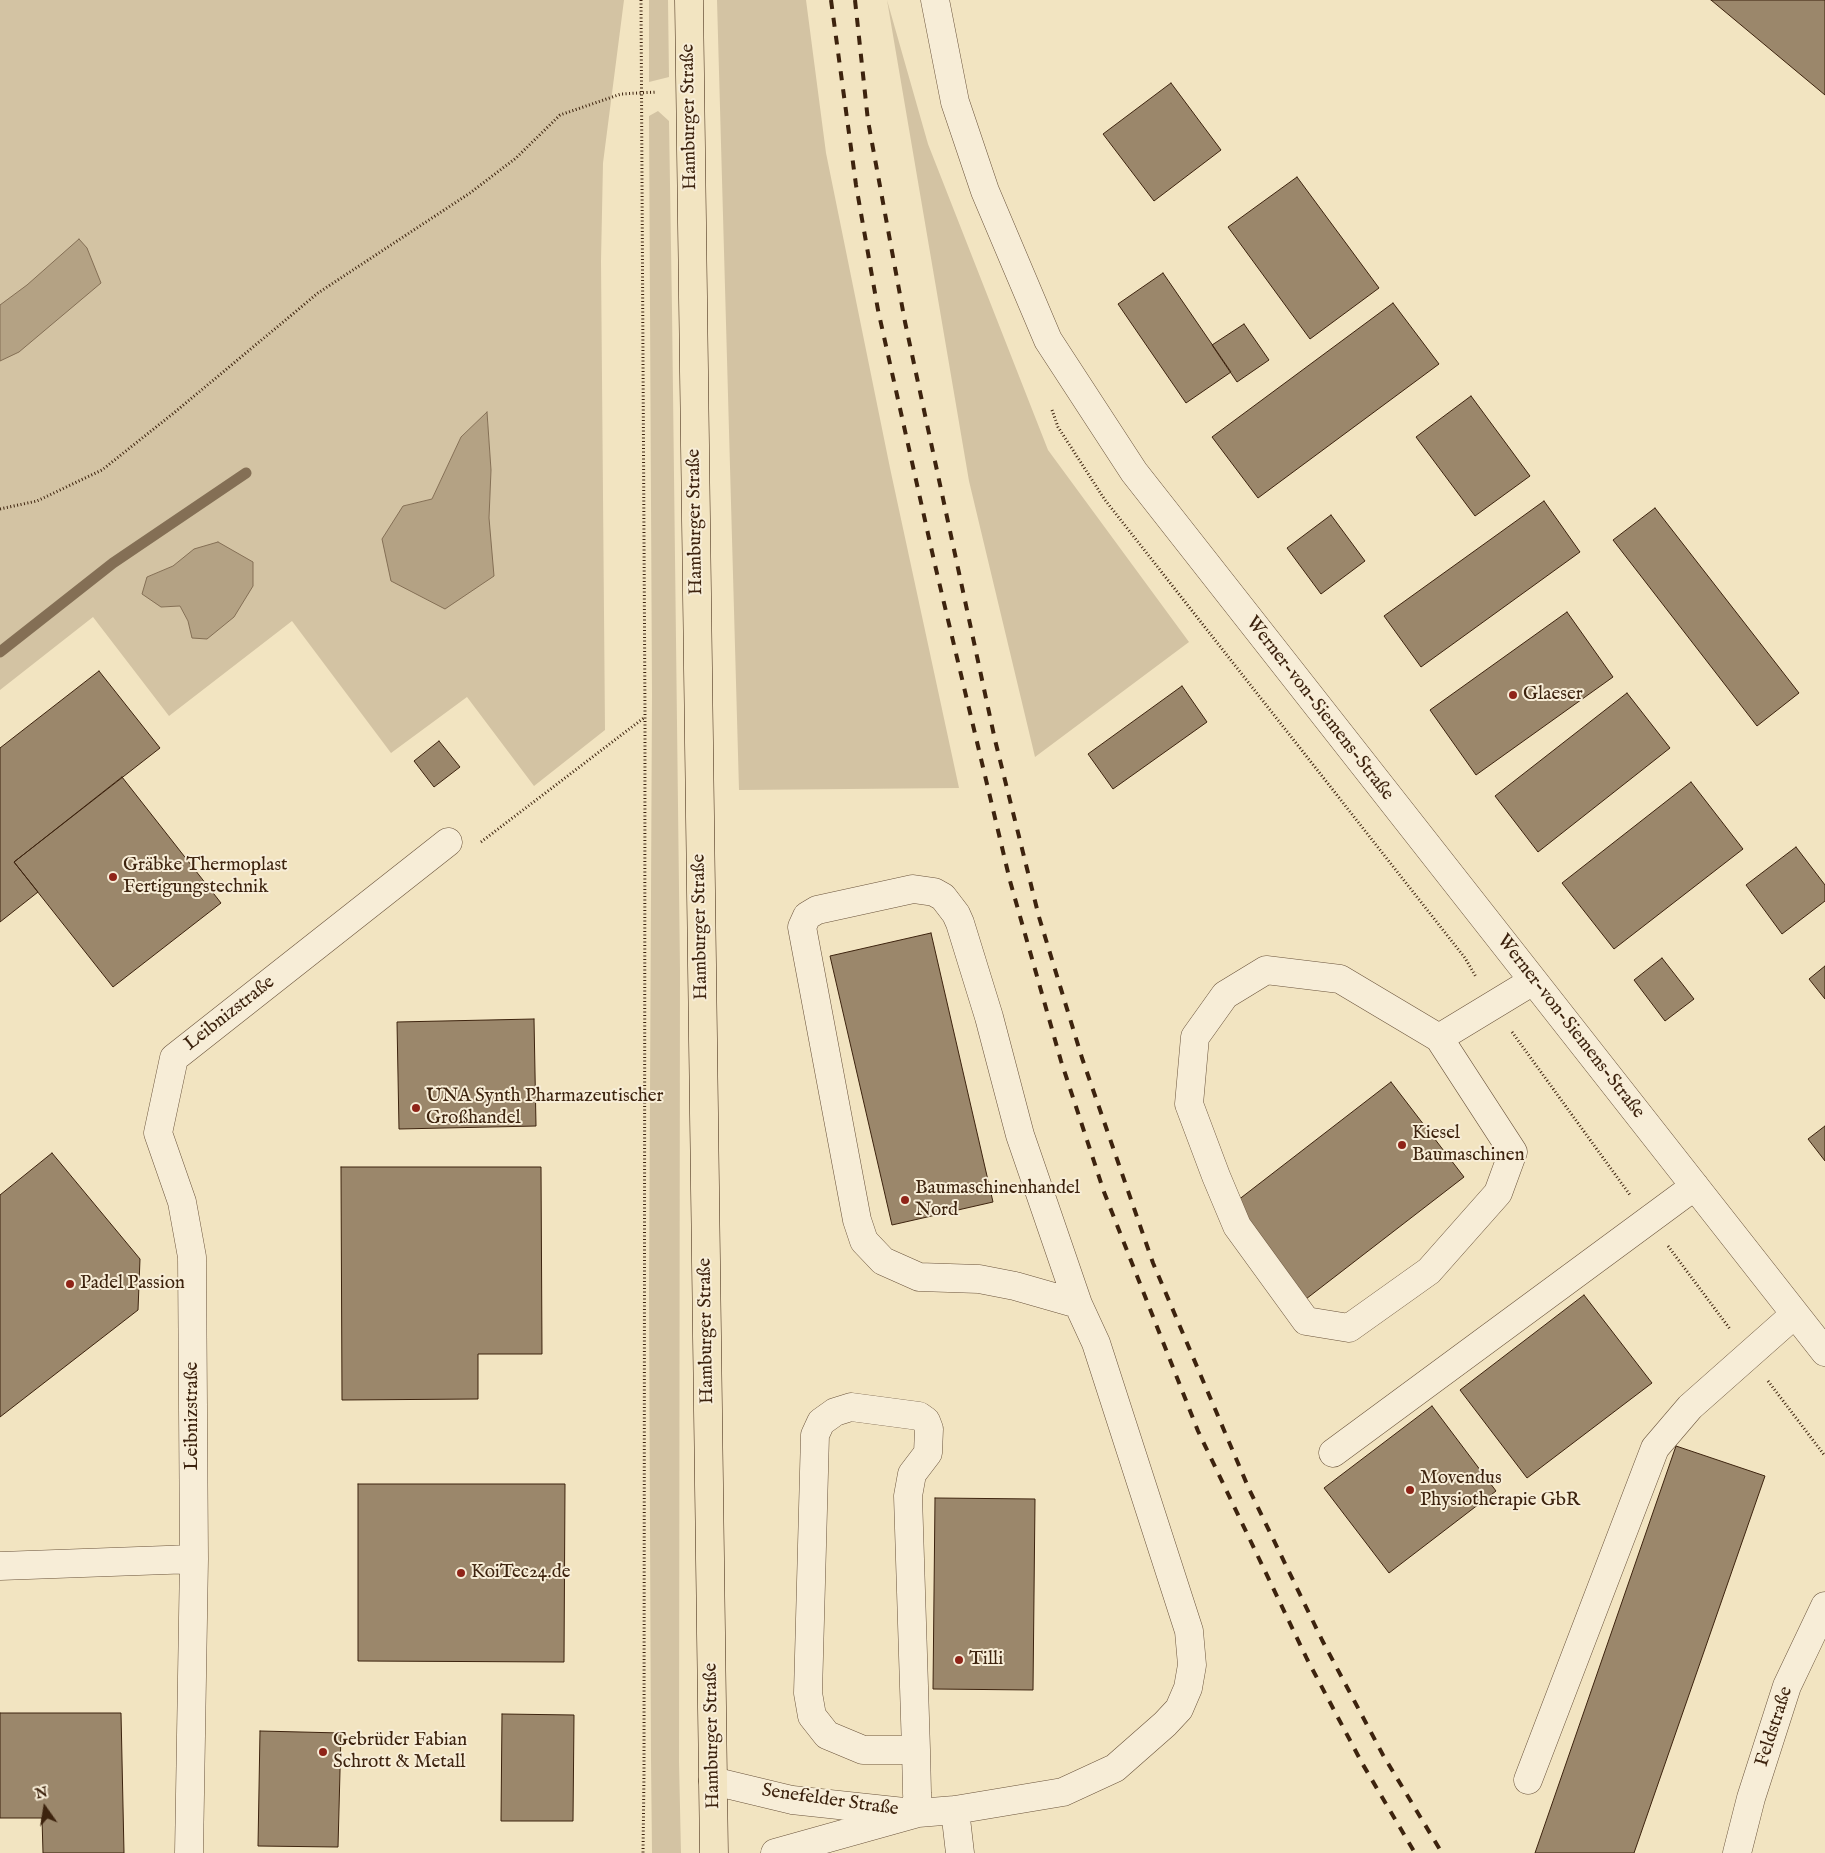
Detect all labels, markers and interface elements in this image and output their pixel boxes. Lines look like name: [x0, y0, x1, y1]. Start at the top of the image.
street label: Hamburger Straße: [677, 44, 703, 190]
street label: Hamburger Straße: [683, 449, 709, 595]
street label: Werner-von-Siemens-Straße: [1240, 612, 1398, 806]
place label: Glaeser: [1523, 684, 1583, 706]
marker: Glaeser: [1507, 689, 1519, 701]
street label: Hamburger Straße: [688, 854, 714, 1000]
place label: Gräbke Thermoplast Fertigungstechnik: [123, 855, 288, 899]
marker: Gräbke Thermoplast Fertigungstechnik: [107, 871, 119, 883]
street label: Werner-von-Siemens-Straße: [1491, 930, 1649, 1124]
street label: Leibnizstraße: [180, 972, 280, 1056]
place label: UNA Synth Pharmazeutischer Großhandel: [426, 1086, 664, 1130]
marker: UNA Synth Pharmazeutischer Großhandel: [410, 1102, 422, 1114]
place label: Kiesel Baumaschinen: [1412, 1123, 1525, 1167]
marker: Kiesel Baumaschinen: [1396, 1139, 1408, 1151]
place label: Baumaschinenhandel Nord: [915, 1178, 1080, 1222]
marker: Baumaschinenhandel Nord: [899, 1194, 911, 1206]
street label: Hamburger Straße: [694, 1258, 720, 1404]
place label: Padel Passion: [80, 1273, 185, 1295]
marker: Padel Passion: [64, 1278, 76, 1290]
street label: Leibnizstraße: [182, 1362, 204, 1470]
place label: Movendus Physiotherapie GbR: [1420, 1468, 1580, 1512]
marker: Movendus Physiotherapie GbR: [1404, 1484, 1416, 1496]
place label: KoiTec24.de: [471, 1562, 570, 1584]
marker: KoiTec24.de: [455, 1567, 467, 1579]
place label: Tilli: [969, 1649, 1003, 1671]
marker: Tilli: [953, 1654, 965, 1666]
street label: Hamburger Straße: [700, 1663, 726, 1809]
street label: Feldstraße: [1751, 1684, 1799, 1770]
place label: Gebrüder Fabian Schrott & Metall: [333, 1730, 467, 1774]
marker: Gebrüder Fabian Schrott & Metall: [317, 1746, 329, 1758]
street label: Senefelder Straße: [760, 1780, 900, 1822]
north arrow: [20, 1783, 70, 1833]
text: N: [34, 1783, 50, 1804]

